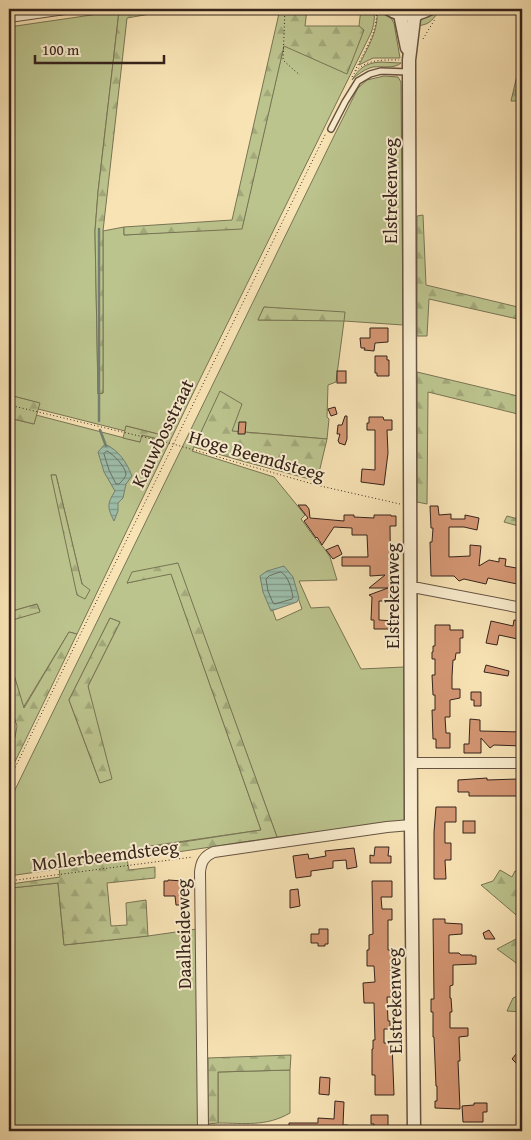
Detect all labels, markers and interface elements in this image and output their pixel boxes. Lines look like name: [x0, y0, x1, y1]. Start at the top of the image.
scale bar: [35, 32, 164, 64]
text: 100 m: [42, 39, 80, 60]
street label: Elstrekenweg: [376, 137, 404, 244]
street label: Kauwbosstraat: [124, 374, 200, 492]
street label: Hoge Beemdsteeg: [186, 422, 329, 488]
street label: Elstrekenweg: [378, 542, 406, 649]
street label: Mollerbeemdsteeg: [30, 832, 180, 878]
street label: Daalheideweg: [168, 878, 198, 989]
street label: Elstrekenweg: [379, 947, 409, 1054]

